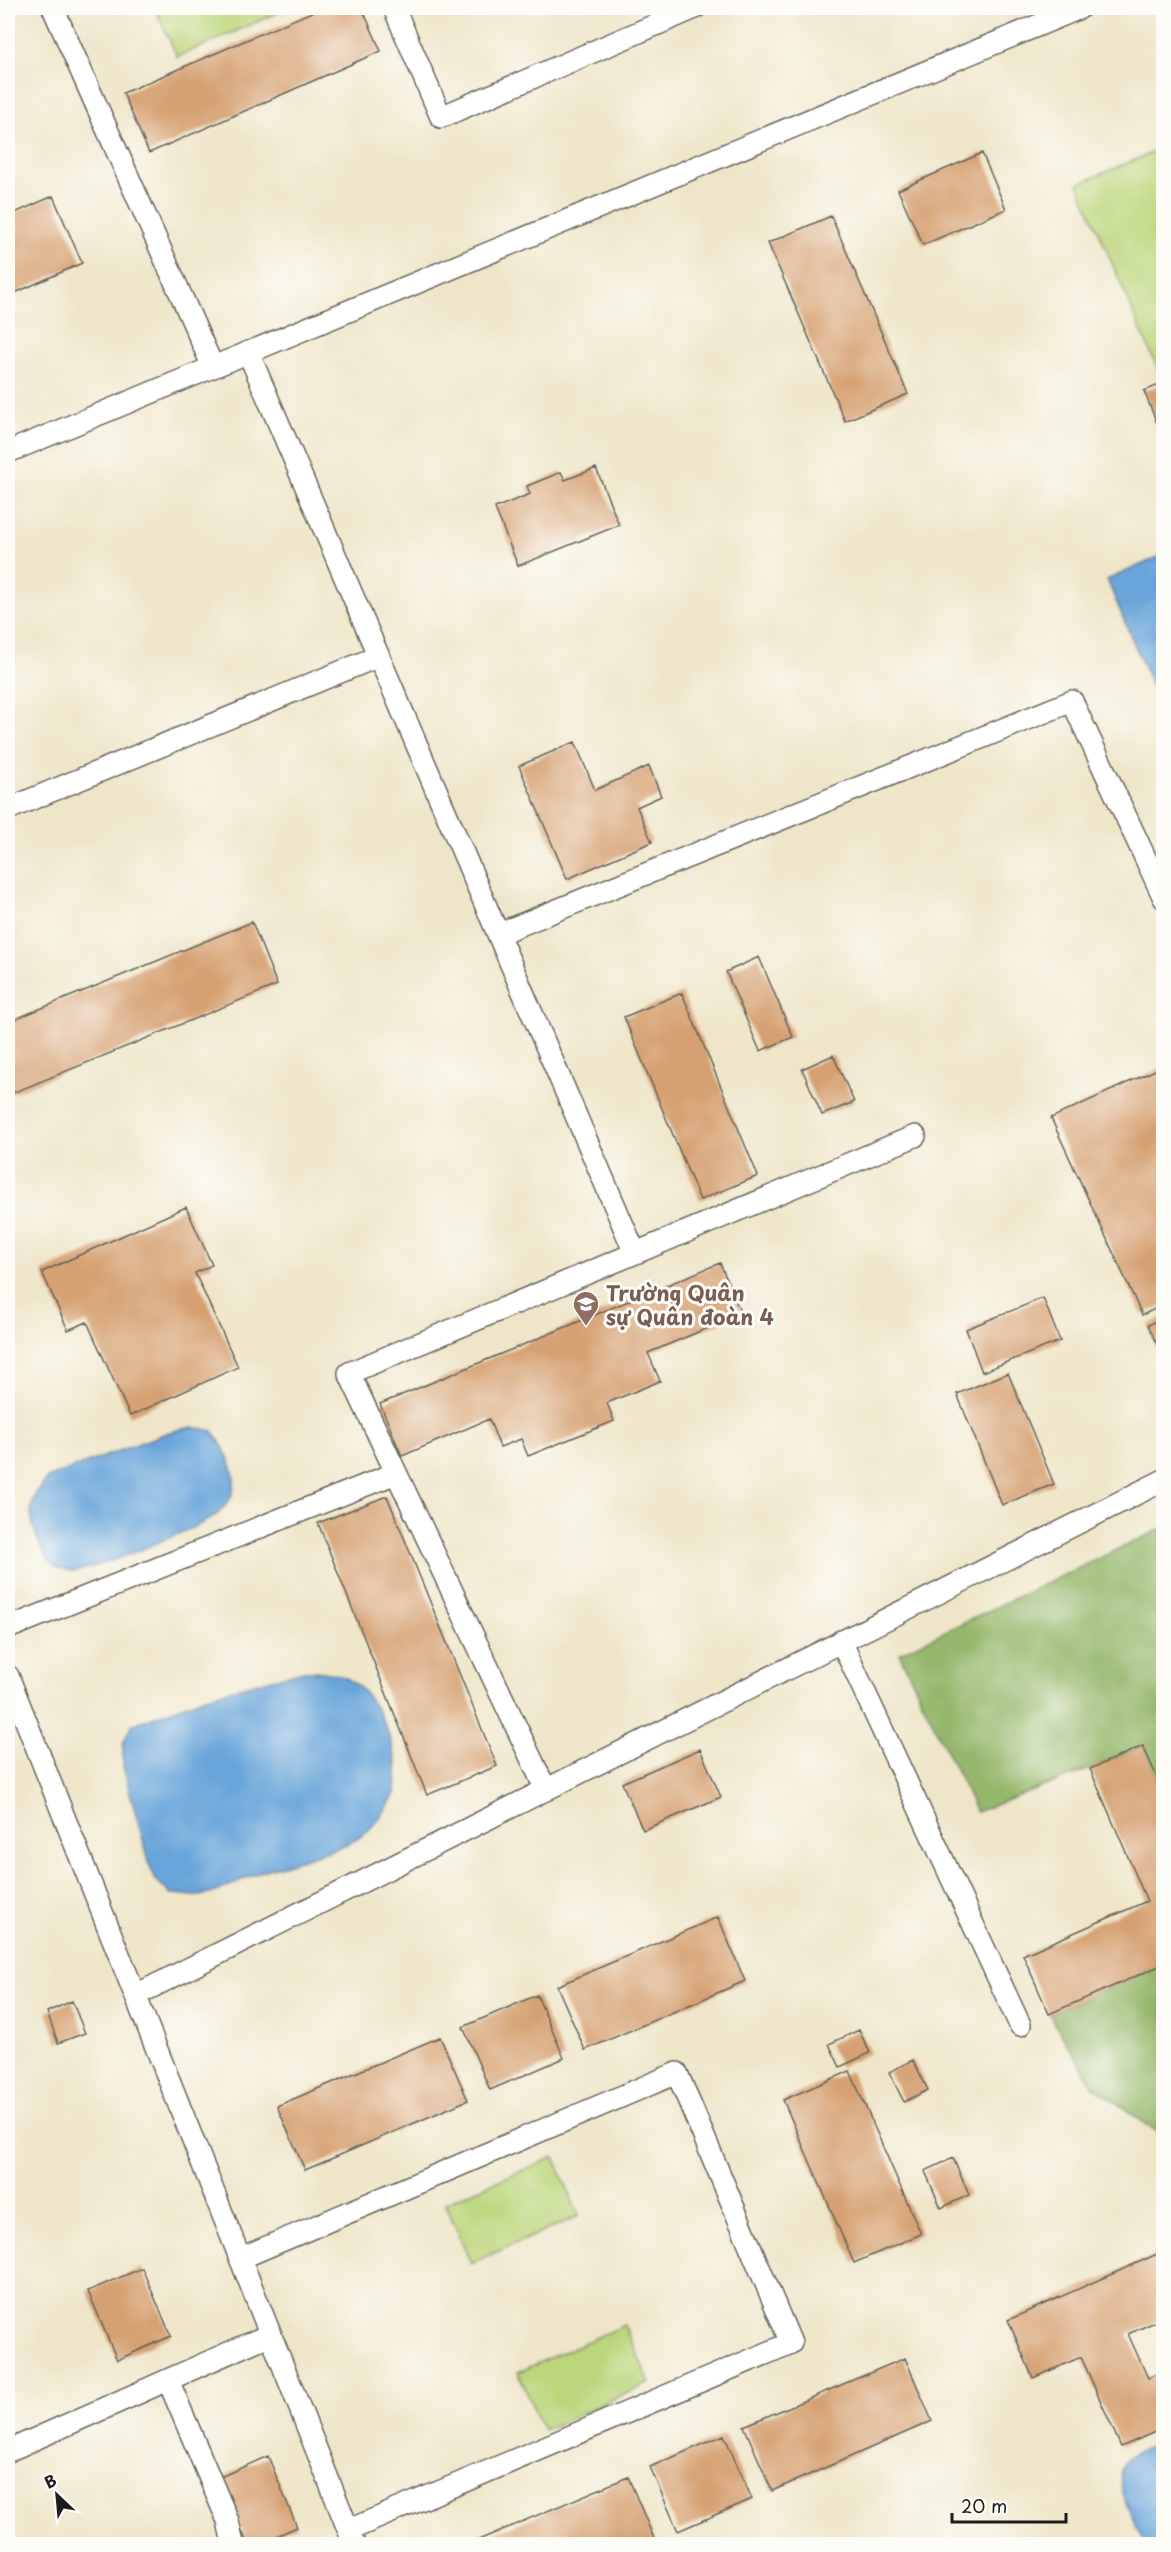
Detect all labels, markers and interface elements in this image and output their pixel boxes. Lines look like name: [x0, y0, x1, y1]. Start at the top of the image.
place label: Trường Quân sự Quân đoàn 4: [606, 1276, 774, 1332]
school or university icon: Trường Quân sự Quân đoàn 4: [571, 1289, 601, 1327]
north arrow: [27, 2465, 87, 2525]
text: B: [40, 2467, 60, 2494]
scale bar: [952, 2486, 1066, 2524]
text: 20 m: [961, 2492, 1007, 2519]

